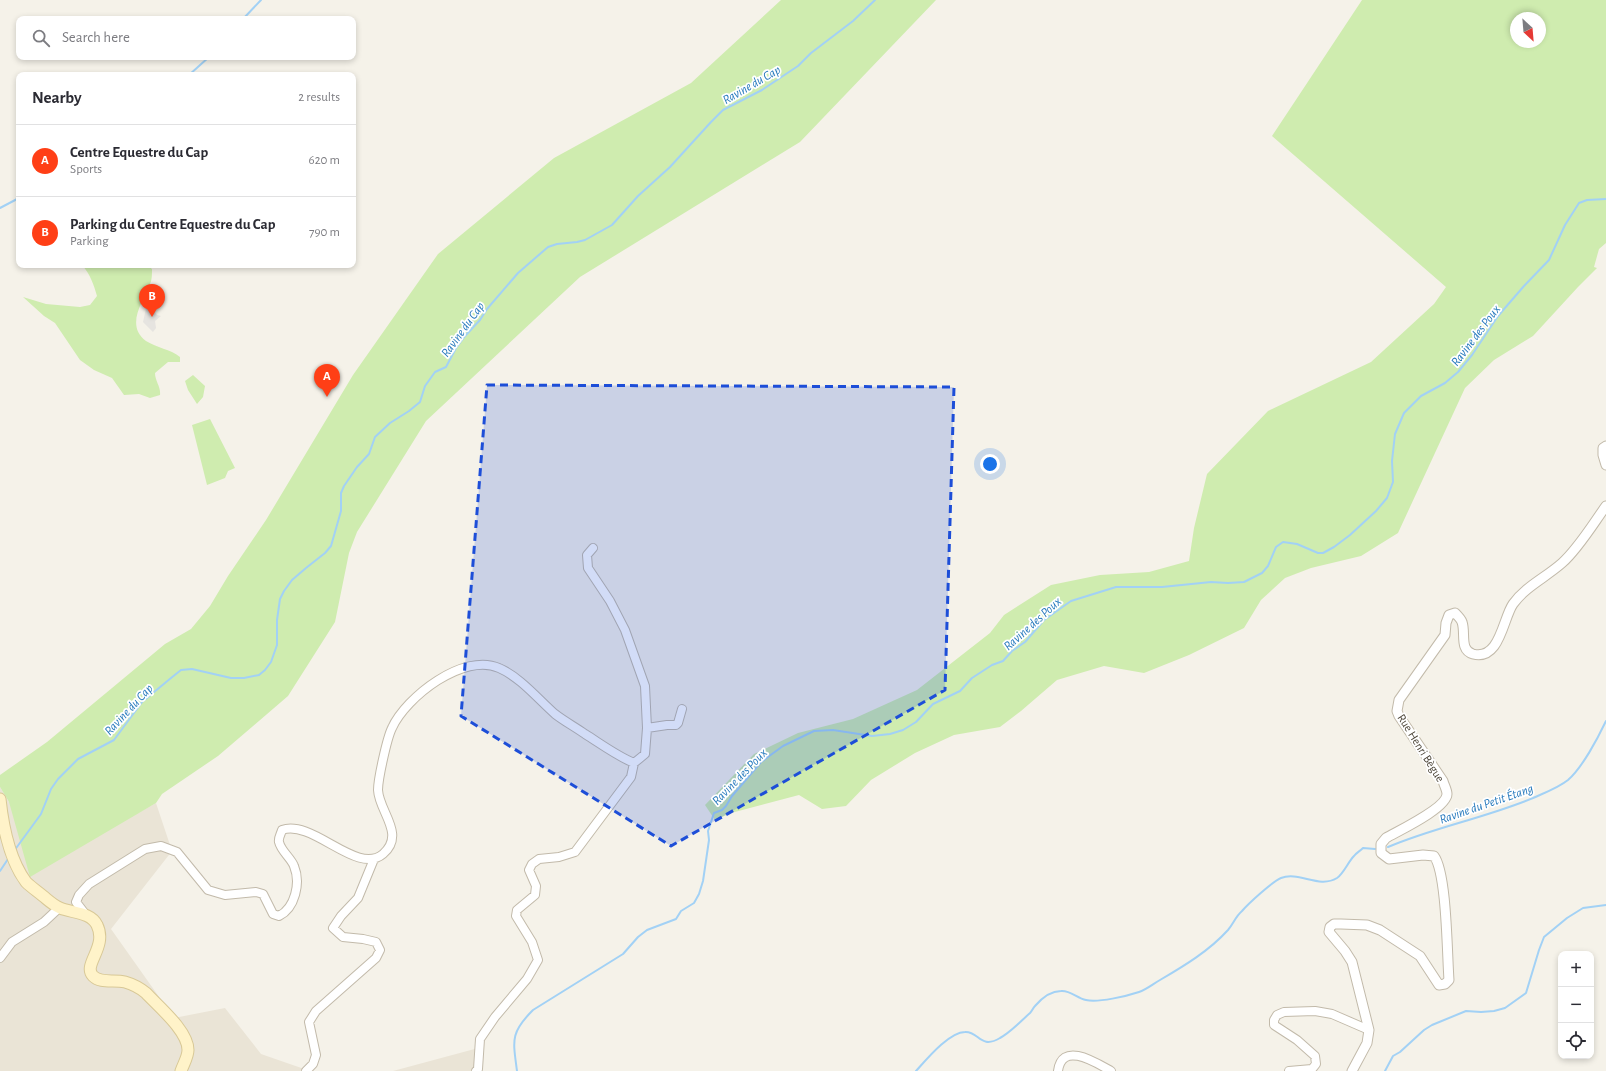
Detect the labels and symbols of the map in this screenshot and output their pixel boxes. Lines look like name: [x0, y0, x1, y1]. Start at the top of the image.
north arrow: [1510, 12, 1546, 48]
water label: Ravine du Cap: [721, 63, 783, 107]
pin: B: [139, 284, 165, 317]
water label: Ravine du Cap: [439, 300, 488, 360]
water label: Ravine des Poux: [1449, 303, 1503, 369]
pin: A: [314, 364, 340, 397]
your location: [980, 454, 1000, 474]
water label: Ravine des Poux: [1002, 595, 1065, 653]
water label: Ravine du Cap: [102, 682, 156, 738]
street label: Rue Henri Bègue: [1395, 712, 1447, 784]
water label: Ravine des Poux: [710, 746, 770, 808]
water label: Ravine du Petit Étang: [1438, 781, 1535, 827]

